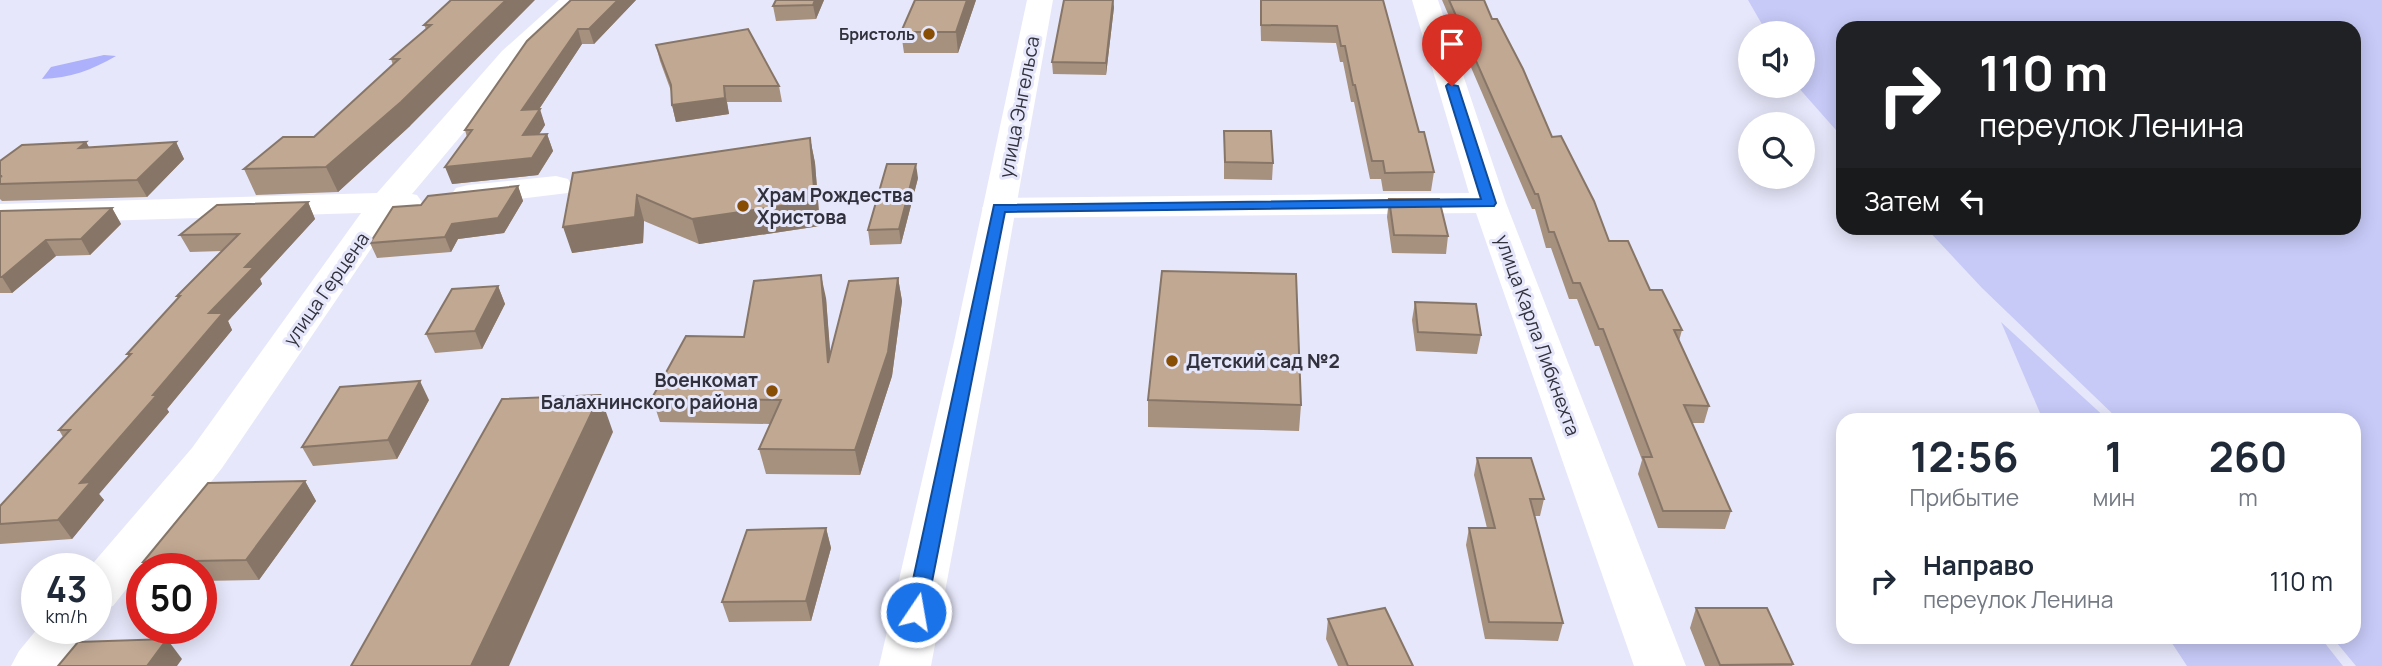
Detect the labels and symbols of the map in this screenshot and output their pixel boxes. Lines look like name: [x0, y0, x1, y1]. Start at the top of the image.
pin: [1422, 14, 1482, 86]
place label: Бристоль: [839, 23, 915, 45]
marker: Бристоль: [921, 26, 937, 42]
street label: улица Энгельса: [992, 34, 1046, 180]
place label: Храм Рождества Христова: [757, 182, 913, 230]
marker: Храм Рождества Христова: [735, 198, 751, 214]
street label: улица Герцена: [277, 227, 375, 351]
street label: улица Карла Либкнехта: [1489, 231, 1587, 439]
place label: Детский сад №2: [1186, 348, 1340, 374]
marker: Детский сад №2: [1164, 353, 1180, 369]
place label: Военкомат Балахнинского района: [541, 367, 758, 415]
marker: Военкомат Балахнинского района: [764, 383, 780, 399]
speed limit sign: 50: [126, 553, 217, 644]
position arrow: [879, 575, 953, 649]

